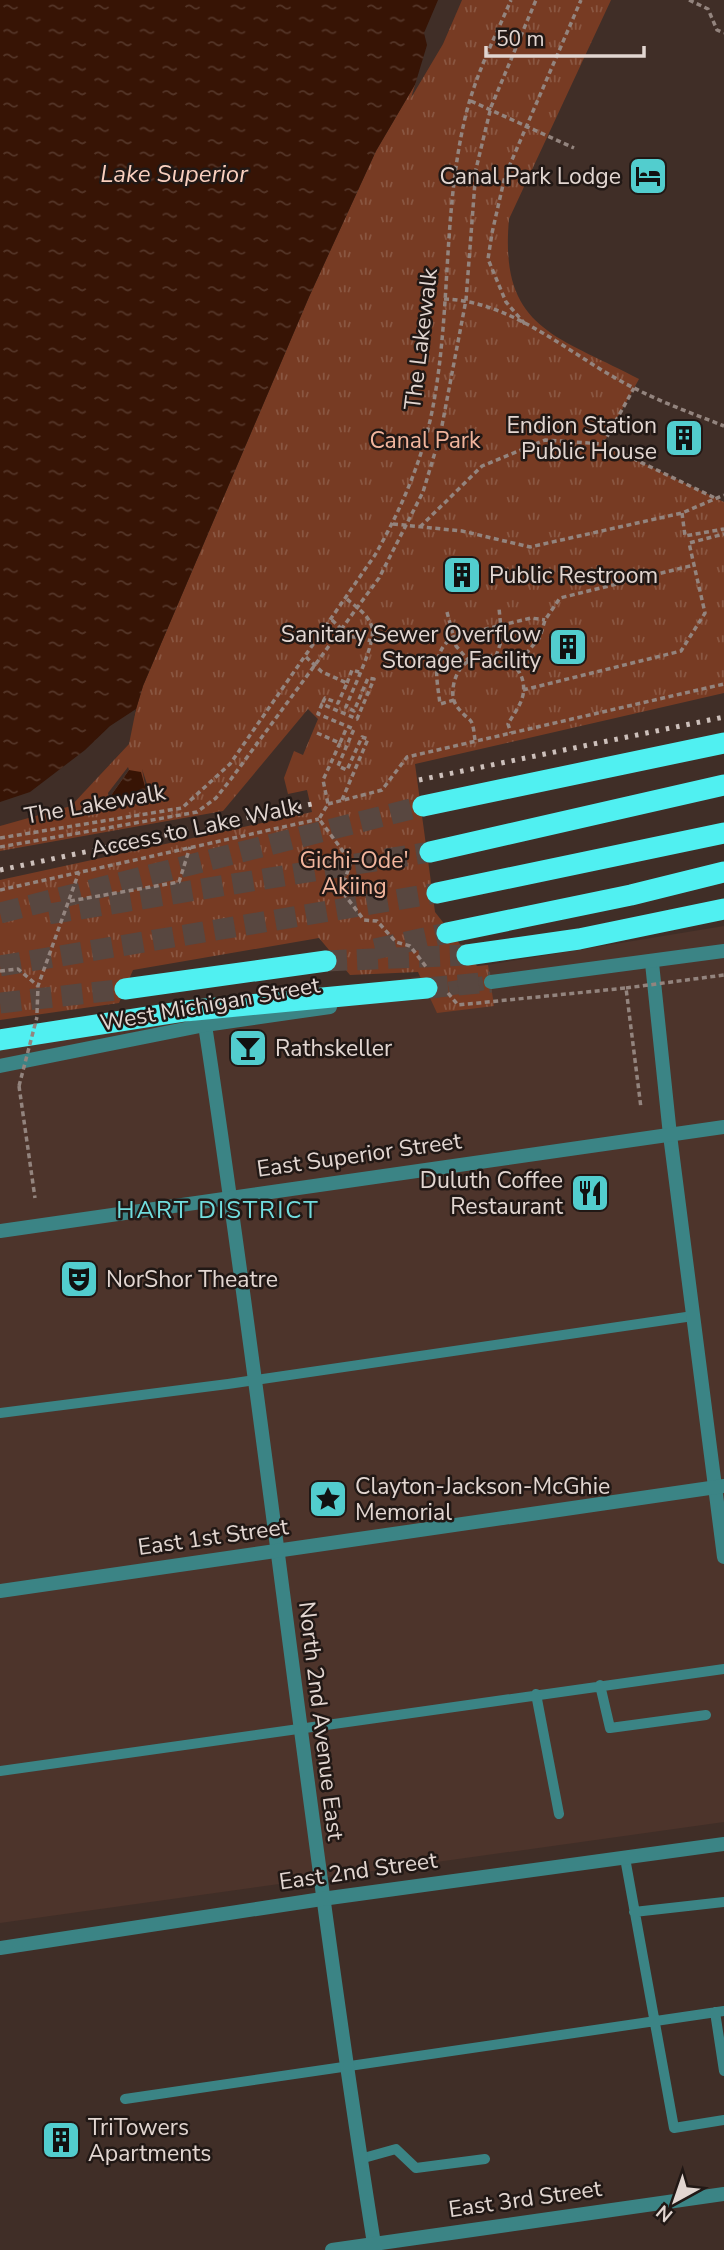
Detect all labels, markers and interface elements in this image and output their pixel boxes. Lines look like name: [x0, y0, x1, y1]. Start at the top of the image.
scale bar: [486, 14, 644, 58]
text: 50 m: [496, 25, 545, 53]
hotel icon: Canal Park Lodge: [627, 155, 669, 197]
water label: Lake Superior: [100, 158, 249, 190]
place label: Canal Park Lodge: [440, 161, 621, 192]
street label: The Lakewalk: [397, 266, 445, 412]
place label: Endion Station Public House: [506, 410, 657, 467]
building icon: Endion Station Public House: [663, 417, 705, 459]
park label: Canal Park: [369, 425, 481, 456]
building icon: Public Restroom: [441, 554, 483, 596]
place label: Public Restroom: [489, 560, 658, 591]
place label: Sanitary Sewer Overflow Storage Facility: [281, 619, 541, 676]
building icon: Sanitary Sewer Overflow Storage Facility: [547, 626, 589, 668]
street label: The Lakewalk: [22, 776, 168, 832]
street label: Access to Lake Walk: [88, 791, 303, 865]
park label: Gichi-Ode' Akiing: [299, 845, 409, 902]
street label: West Michigan Street: [98, 969, 323, 1039]
bar icon: Rathskeller: [227, 1027, 269, 1069]
place label: Rathskeller: [275, 1033, 393, 1064]
street label: East Superior Street: [255, 1125, 464, 1185]
place label: Duluth Coffee Restaurant: [420, 1165, 564, 1222]
restaurant icon: Duluth Coffee Restaurant: [569, 1172, 611, 1214]
district label: HART DISTRICT: [116, 1194, 320, 1226]
theatre icon: NorShor Theatre: [58, 1258, 100, 1300]
place label: NorShor Theatre: [106, 1264, 278, 1295]
place label: Clayton-Jackson-McGhie Memorial: [355, 1471, 610, 1528]
place icon: Clayton-Jackson-McGhie Memorial: [307, 1478, 349, 1520]
street label: East 1st Street: [136, 1511, 291, 1563]
street label: North 2nd Avenue East: [291, 1600, 351, 1843]
street label: East 2nd Street: [277, 1844, 440, 1897]
place label: TriTowers Apartments: [88, 2112, 211, 2169]
building icon: TriTowers Apartments: [40, 2119, 82, 2161]
north arrow: [640, 2166, 710, 2236]
street label: East 3rd Street: [446, 2173, 604, 2225]
text: N: [651, 2199, 679, 2228]

